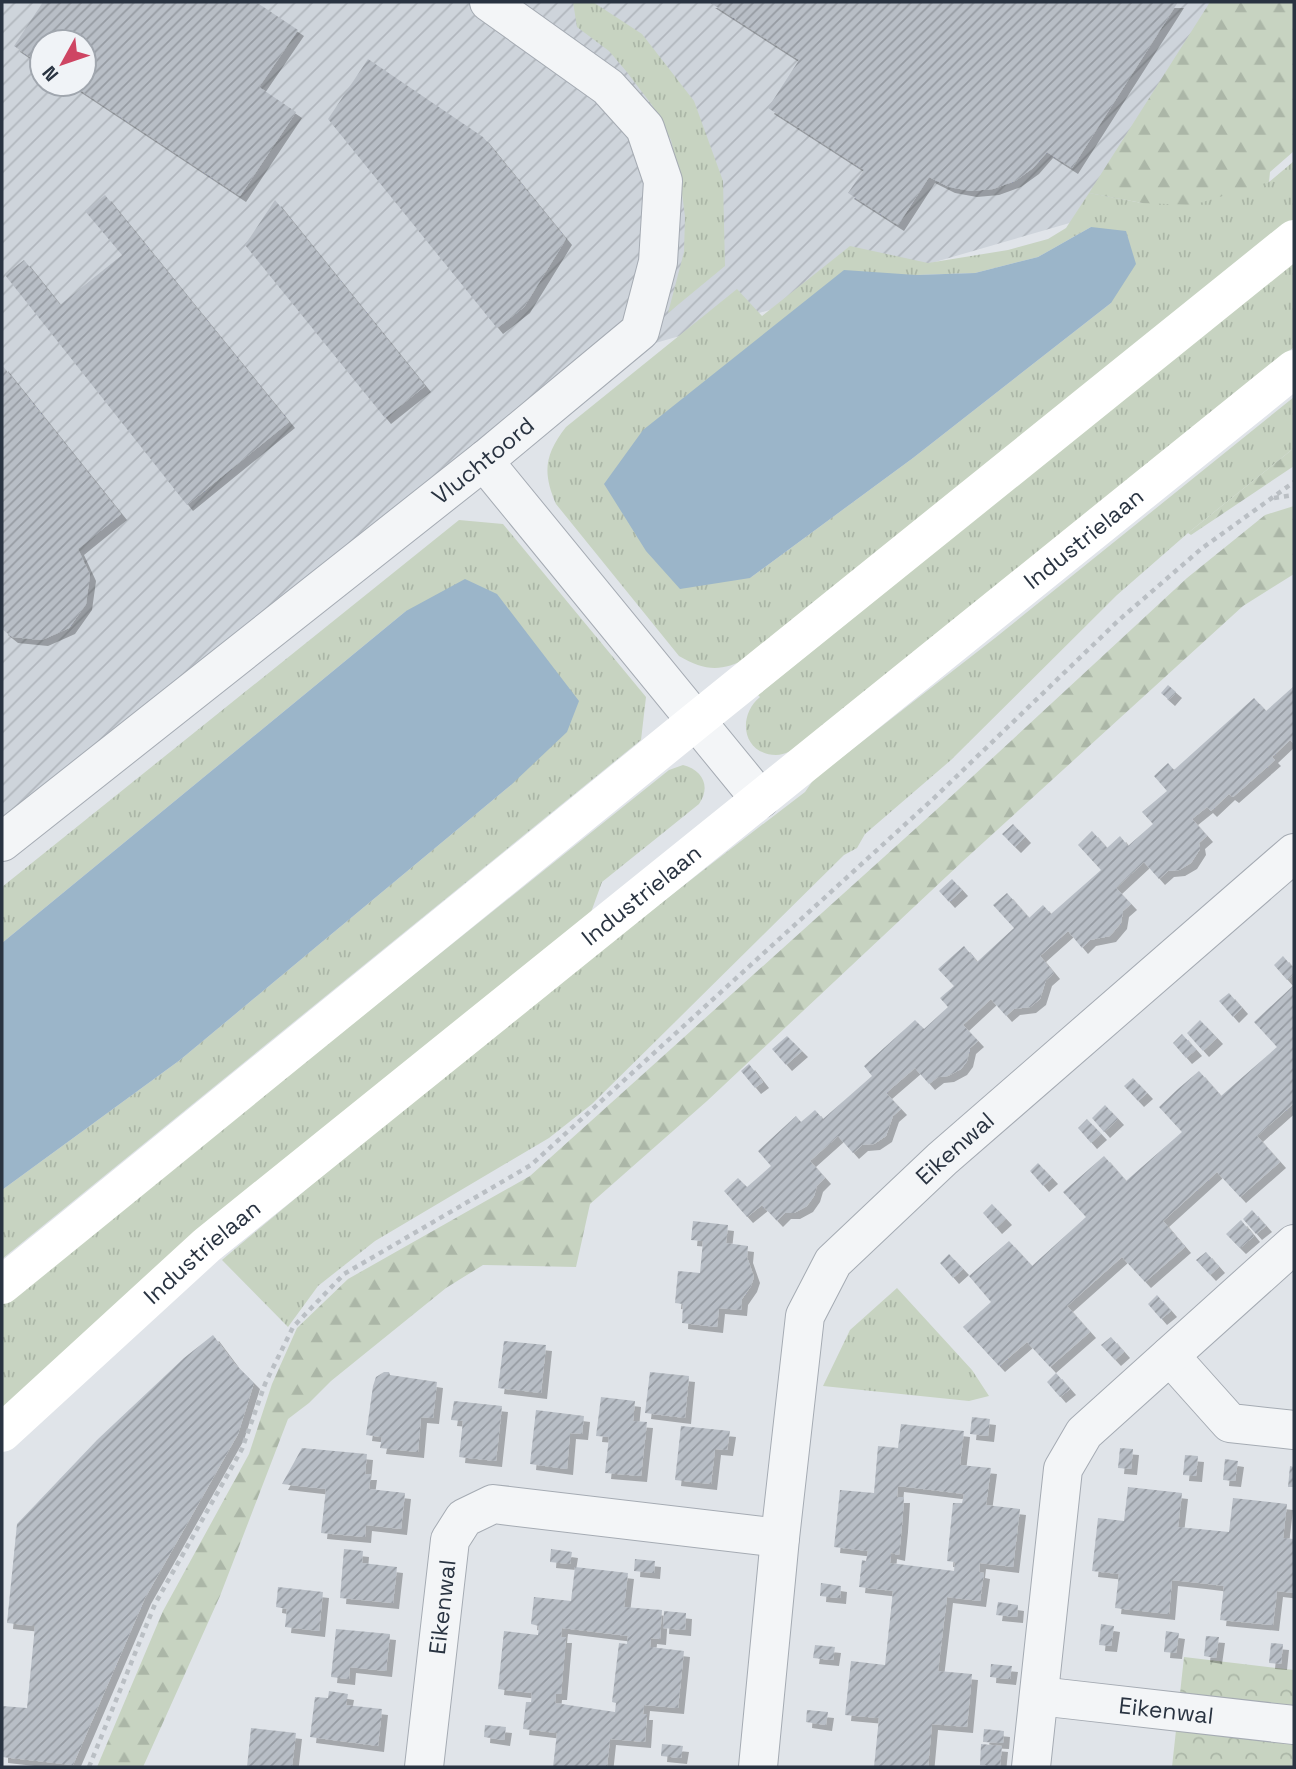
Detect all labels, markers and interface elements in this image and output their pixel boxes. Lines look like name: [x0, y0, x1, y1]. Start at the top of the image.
north arrow: [28, 28, 98, 98]
text: N: [37, 61, 64, 87]
street label: Vluchtoord: [426, 410, 540, 511]
street label: Industrielaan: [1018, 481, 1150, 596]
street label: Industrielaan: [575, 838, 707, 952]
street label: Eikenwal: [909, 1105, 1000, 1191]
street label: Industrielaan: [137, 1193, 267, 1311]
street label: Eikenwal: [422, 1558, 463, 1656]
street label: Eikenwal: [1117, 1690, 1215, 1731]

